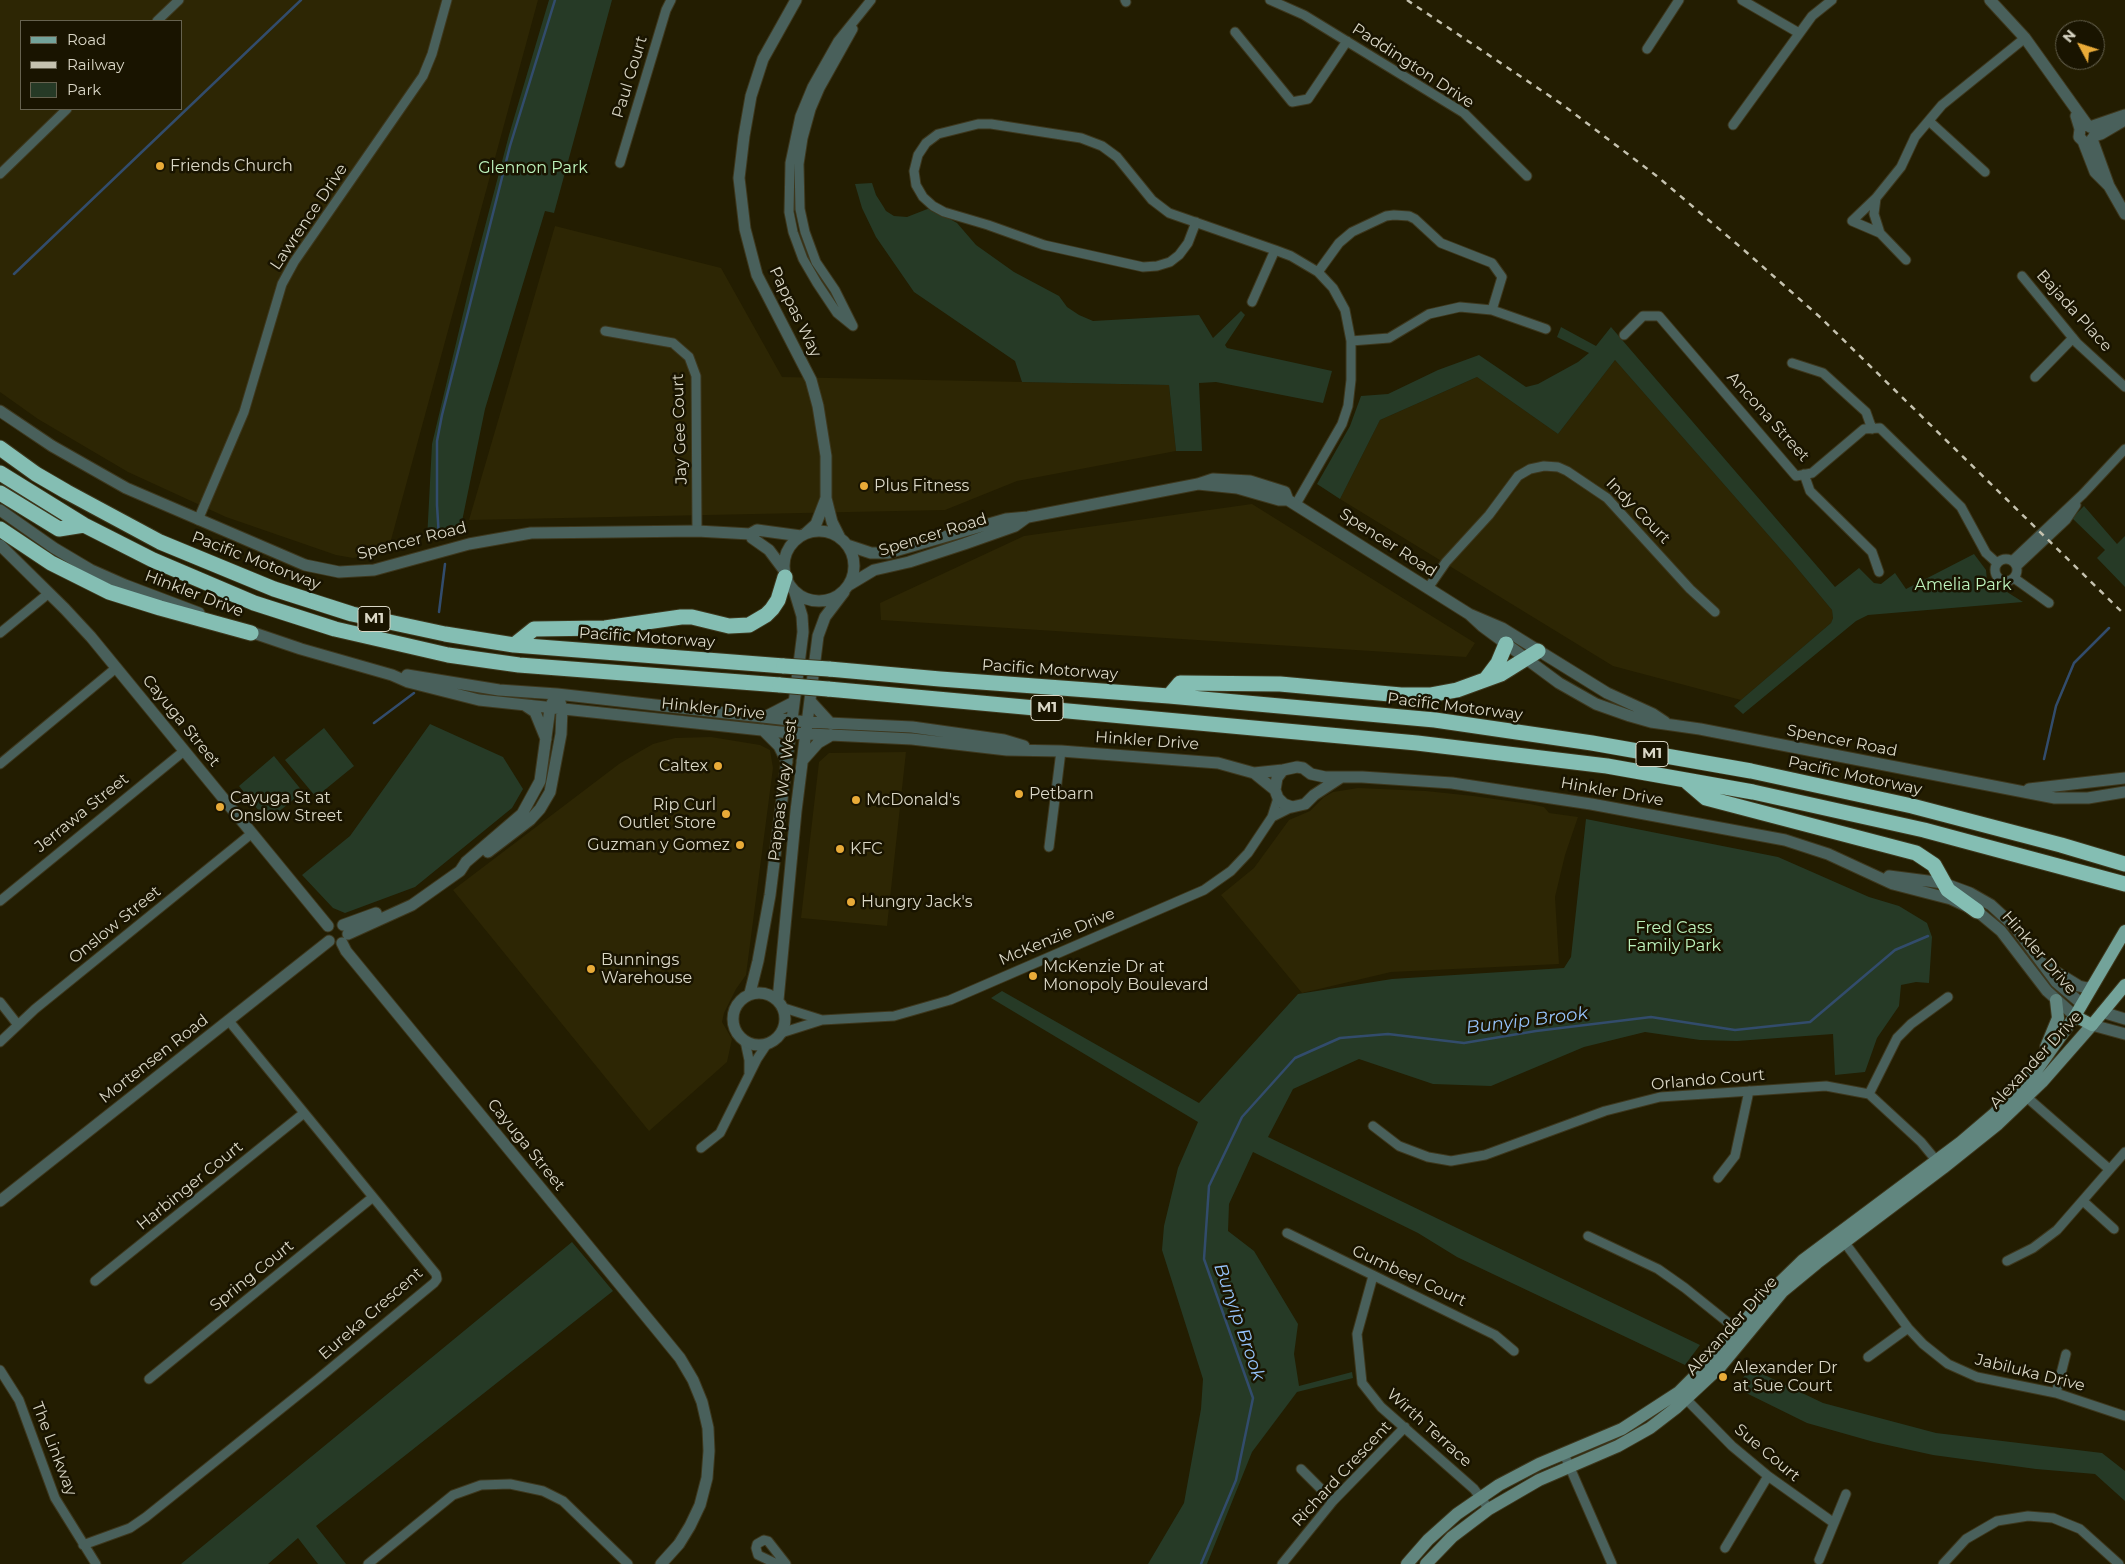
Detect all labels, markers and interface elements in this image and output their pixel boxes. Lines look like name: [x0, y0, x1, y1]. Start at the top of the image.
street label: Paddington Drive: [1348, 19, 1478, 113]
legend: [20, 20, 182, 110]
north arrow: [2055, 20, 2105, 70]
text: N: [2059, 26, 2080, 46]
text: Road: [67, 30, 106, 49]
street label: Paul Court: [608, 34, 652, 120]
text: Railway: [67, 55, 124, 74]
text: Park: [67, 80, 101, 99]
place label: Friends Church: [170, 156, 293, 176]
park label: Glennon Park: [478, 158, 588, 178]
marker: Friends Church: [154, 160, 166, 172]
street label: Lawrence Drive: [266, 160, 352, 274]
street label: Pappas Way: [765, 264, 825, 360]
street label: Bajada Place: [2032, 266, 2116, 356]
street label: Ancona Street: [1723, 368, 1813, 466]
street label: Jay Gee Court: [668, 373, 692, 485]
street label: Indy Court: [1602, 474, 1674, 548]
place label: Plus Fitness: [874, 476, 969, 496]
marker: Plus Fitness: [858, 480, 870, 492]
street label: Spencer Road: [1336, 504, 1440, 582]
street label: Spencer Road: [877, 509, 989, 561]
street label: Spencer Road: [355, 518, 469, 564]
street label: Pacific Motorway: [189, 528, 323, 594]
street label: Hinkler Drive: [142, 566, 246, 622]
park label: Amelia Park: [1915, 575, 2011, 595]
road number: M1: [358, 606, 390, 632]
street label: Pacific Motorway: [578, 624, 716, 652]
street label: Pacific Motorway: [981, 656, 1119, 684]
street label: Cayuga Street: [138, 671, 224, 771]
street label: Pacific Motorway: [1386, 689, 1524, 725]
street label: Hinkler Drive: [660, 694, 766, 724]
road number: M1: [1031, 696, 1063, 720]
street label: Pappas Way West: [765, 718, 801, 862]
street label: Spencer Road: [1785, 721, 1899, 761]
street label: Hinkler Drive: [1094, 728, 1200, 754]
road number: M1: [1636, 742, 1668, 766]
street label: Pacific Motorway: [1786, 752, 1924, 800]
place label: Caltex: [659, 756, 708, 776]
marker: Caltex: [712, 760, 724, 772]
street label: Jerrawa Street: [31, 769, 133, 857]
street label: Hinkler Drive: [1559, 774, 1665, 810]
place label: Petbarn: [1029, 784, 1094, 804]
place label: Cayuga St at Onslow Street: [230, 788, 343, 826]
marker: Petbarn: [1013, 788, 1025, 800]
place label: McDonald's: [866, 790, 960, 810]
marker: McDonald's: [850, 794, 862, 806]
place label: Rip Curl Outlet Store: [619, 795, 716, 833]
marker: Cayuga St at Onslow Street: [214, 801, 226, 813]
marker: Rip Curl Outlet Store: [720, 808, 732, 820]
place label: Guzman y Gomez: [587, 835, 730, 855]
marker: Guzman y Gomez: [734, 839, 746, 851]
place label: KFC: [850, 839, 883, 859]
marker: KFC: [834, 843, 846, 855]
street label: Onslow Street: [65, 882, 165, 968]
place label: Hungry Jack's: [861, 892, 973, 912]
marker: Hungry Jack's: [845, 896, 857, 908]
street label: McKenzie Drive: [996, 904, 1118, 970]
street label: Hinkler Drive: [1998, 907, 2080, 999]
park label: Fred Cass Family Park: [1627, 918, 1721, 956]
place label: Bunnings Warehouse: [601, 950, 692, 988]
place label: McKenzie Dr at Monopoly Boulevard: [1043, 957, 1209, 995]
marker: Bunnings Warehouse: [585, 963, 597, 975]
marker: McKenzie Dr at Monopoly Boulevard: [1027, 970, 1039, 982]
water label: Bunyip Brook: [1465, 1003, 1589, 1039]
street label: Alexander Drive: [1986, 1007, 2086, 1113]
street label: Mortensen Road: [96, 1011, 212, 1107]
street label: Orlando Court: [1650, 1065, 1766, 1095]
street label: Cayuga Street: [483, 1095, 569, 1195]
street label: Harbinger Court: [133, 1137, 247, 1235]
street label: Spring Court: [206, 1236, 298, 1316]
street label: Gumbeel Court: [1349, 1241, 1469, 1311]
water label: Bunyip Brook: [1209, 1260, 1269, 1384]
street label: Eureka Crescent: [315, 1264, 427, 1364]
street label: Alexander Drive: [1682, 1272, 1782, 1380]
street label: Jabiluka Drive: [1973, 1350, 2087, 1396]
place label: Alexander Dr at Sue Court: [1733, 1358, 1838, 1396]
marker: Alexander Dr at Sue Court: [1717, 1371, 1729, 1383]
street label: Wirth Terrace: [1382, 1385, 1476, 1471]
street label: The Linkway: [27, 1399, 81, 1499]
street label: Richard Crescent: [1288, 1417, 1396, 1531]
street label: Sue Court: [1730, 1420, 1804, 1486]

